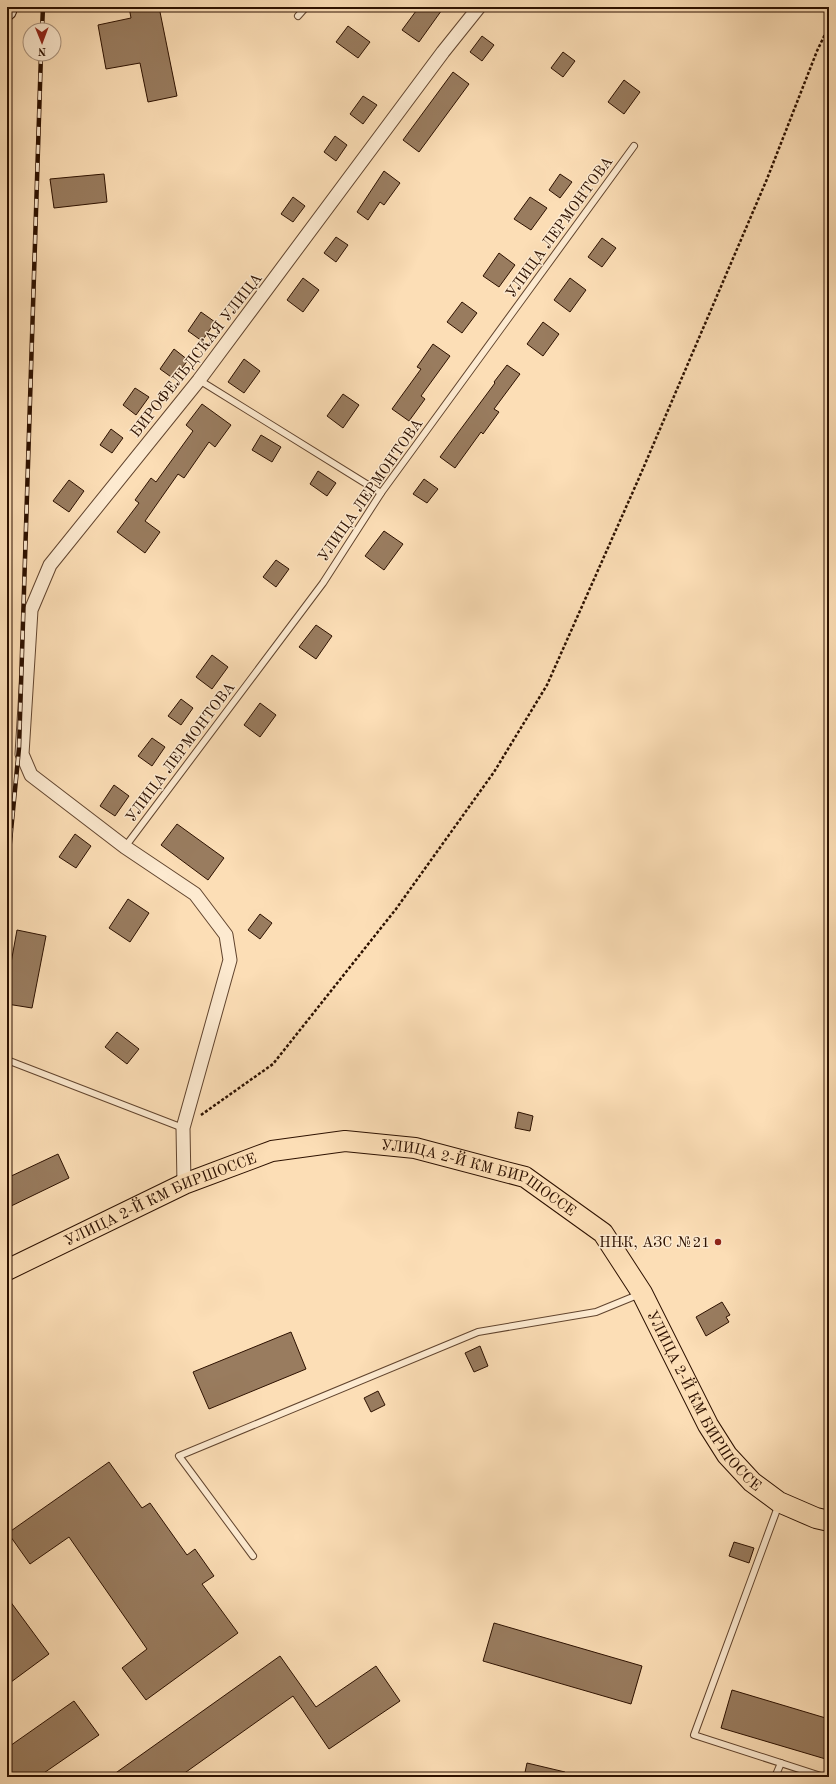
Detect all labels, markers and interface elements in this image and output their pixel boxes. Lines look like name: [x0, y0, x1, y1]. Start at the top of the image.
north arrow: [22, 22, 62, 62]
text: N: [37, 45, 46, 56]
street label: УЛИЦА ЛЕРМОНТОВА: [504, 154, 617, 301]
street label: БИРОФЕЛЬДСКАЯ УЛИЦА: [129, 271, 266, 441]
street label: УЛИЦА ЛЕРМОНТОВА: [316, 416, 427, 565]
street label: УЛИЦА ЛЕРМОНТОВА: [124, 680, 239, 826]
street label: УЛИЦА 2-Й КМ БИРШОССЕ: [380, 1139, 578, 1220]
street label: УЛИЦА 2-Й КМ БИРШОССЕ: [62, 1151, 259, 1250]
place label: ННК, АЗС №21: [599, 1236, 710, 1251]
marker: ННК, АЗС №21: [713, 1237, 723, 1247]
street label: УЛИЦА 2-Й КМ БИРШОССЕ: [643, 1309, 763, 1495]

